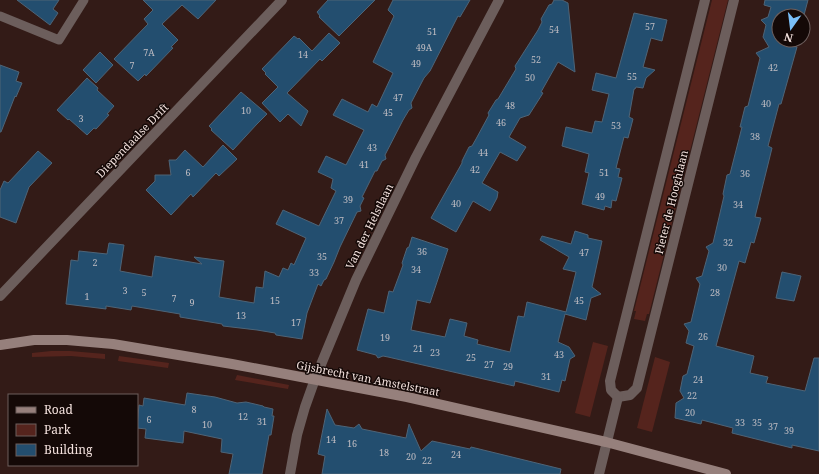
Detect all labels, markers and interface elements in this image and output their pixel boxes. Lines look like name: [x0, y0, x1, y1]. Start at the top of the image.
north arrow: [771, 8, 811, 48]
house number: 57: [645, 20, 655, 33]
house number: 54: [549, 23, 559, 36]
house number: 51: [427, 25, 437, 38]
text: N: [782, 30, 794, 47]
house number: 49A: [416, 41, 433, 54]
house number: 7A: [143, 46, 155, 59]
house number: 14: [298, 48, 308, 61]
house number: 52: [531, 53, 541, 66]
house number: 49: [411, 57, 421, 70]
house number: 7: [129, 59, 135, 72]
house number: 42: [768, 61, 778, 74]
house number: 55: [627, 70, 637, 83]
house number: 50: [525, 71, 535, 84]
house number: 47: [393, 91, 403, 104]
house number: 40: [761, 97, 771, 110]
street label: Diependaalse Drift: [93, 99, 172, 180]
house number: 48: [505, 99, 515, 112]
house number: 10: [241, 104, 251, 117]
house number: 45: [383, 106, 393, 119]
house number: 3: [78, 112, 84, 125]
house number: 46: [496, 116, 506, 129]
house number: 53: [611, 119, 621, 132]
house number: 38: [750, 130, 760, 143]
house number: 43: [367, 141, 377, 154]
house number: 44: [478, 146, 488, 159]
street label: Pieter de Hooghlaan: [651, 148, 691, 256]
house number: 41: [359, 158, 369, 171]
house number: 42: [470, 163, 480, 176]
house number: 6: [185, 166, 191, 179]
house number: 51: [599, 166, 609, 179]
house number: 36: [740, 167, 750, 180]
street label: Van der Helstlaan: [342, 181, 396, 271]
house number: 49: [595, 190, 605, 203]
house number: 39: [343, 193, 353, 206]
house number: 40: [451, 197, 461, 210]
house number: 34: [733, 198, 743, 211]
house number: 37: [334, 214, 344, 227]
house number: 32: [723, 236, 733, 249]
house number: 36: [417, 245, 427, 258]
house number: 47: [579, 246, 589, 259]
house number: 35: [317, 250, 327, 263]
house number: 2: [92, 256, 98, 269]
house number: 30: [717, 261, 727, 274]
house number: 34: [411, 263, 421, 276]
house number: 33: [309, 266, 319, 279]
house number: 3: [122, 284, 128, 297]
house number: 5: [141, 286, 147, 299]
house number: 28: [710, 286, 720, 299]
house number: 1: [84, 290, 90, 303]
house number: 7: [171, 292, 177, 305]
house number: 15: [270, 294, 280, 307]
house number: 45: [574, 294, 584, 307]
house number: 9: [189, 296, 195, 309]
house number: 13: [236, 309, 246, 322]
house number: 17: [291, 316, 301, 329]
house number: 26: [698, 330, 708, 343]
house number: 19: [380, 331, 390, 344]
house number: 21: [413, 342, 423, 355]
house number: 23: [430, 346, 440, 359]
house number: 43: [554, 348, 564, 361]
house number: 25: [466, 351, 476, 364]
street label: Gijsbrecht van Amstelstraat: [295, 357, 441, 399]
house number: 27: [484, 358, 494, 371]
house number: 29: [503, 360, 513, 373]
house number: 31: [541, 370, 551, 383]
house number: 24: [693, 373, 703, 386]
house number: 22: [687, 389, 697, 402]
legend: [8, 394, 138, 466]
text: Road: [44, 401, 74, 418]
house number: 8: [191, 403, 197, 416]
house number: 20: [685, 406, 695, 419]
house number: 12: [238, 410, 248, 423]
house number: 6: [146, 413, 152, 426]
house number: 31: [257, 415, 267, 428]
house number: 33: [735, 416, 745, 429]
house number: 35: [752, 416, 762, 429]
house number: 10: [202, 418, 212, 431]
house number: 37: [768, 420, 778, 433]
text: Park: [44, 421, 72, 438]
house number: 39: [784, 424, 794, 437]
house number: 14: [326, 433, 336, 446]
house number: 16: [347, 437, 357, 450]
text: Building: [44, 441, 93, 458]
house number: 18: [379, 446, 389, 459]
house number: 24: [451, 448, 461, 461]
house number: 20: [406, 450, 416, 463]
house number: 22: [422, 454, 432, 467]

